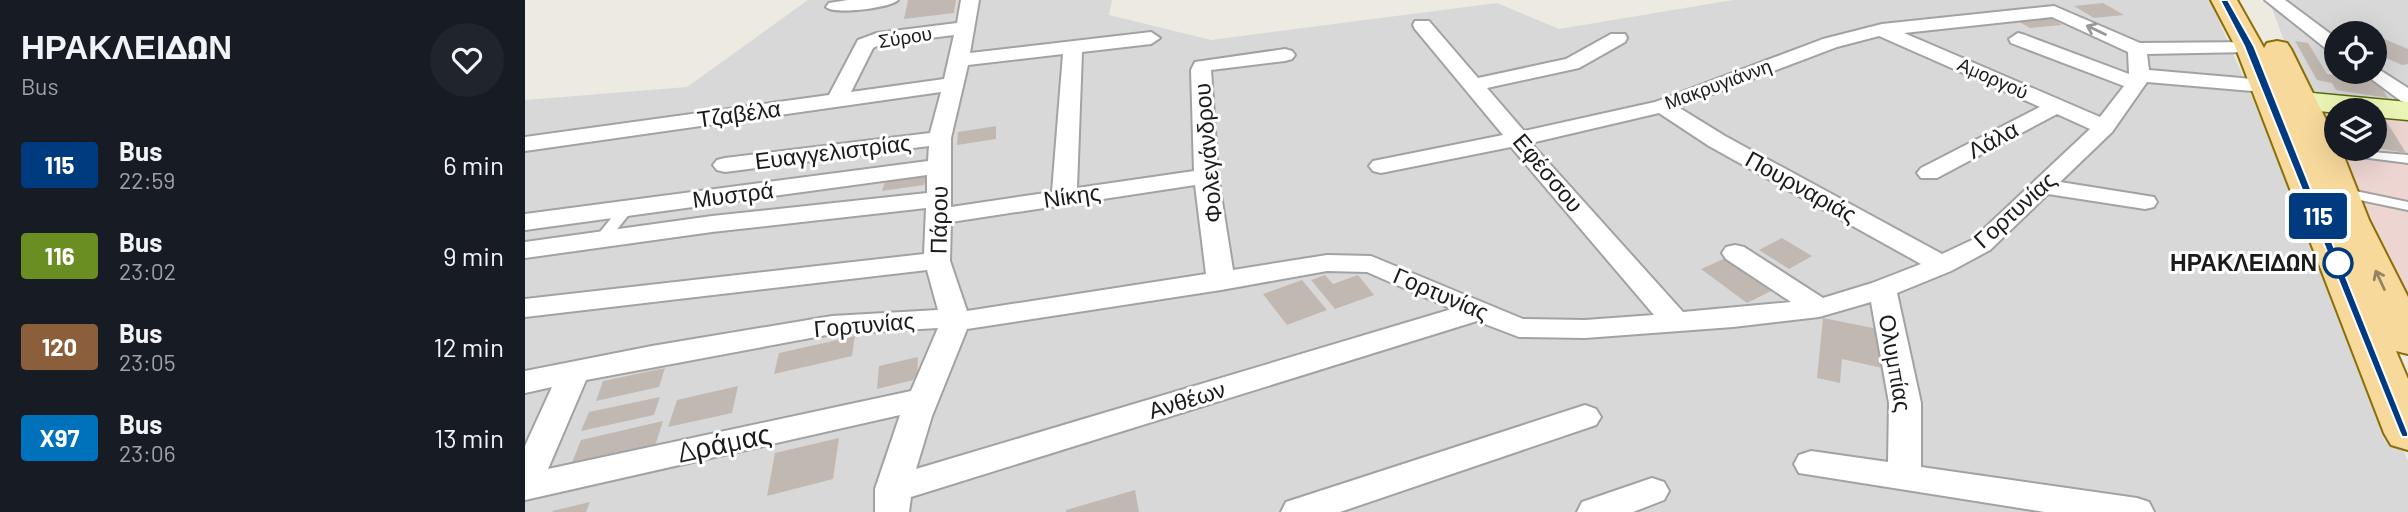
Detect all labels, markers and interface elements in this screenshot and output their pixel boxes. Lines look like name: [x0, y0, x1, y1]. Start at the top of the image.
street label: Σύρου: [877, 21, 933, 52]
map controls: [2324, 21, 2387, 161]
button: locate: [2324, 21, 2387, 84]
one-way arrow: [2086, 22, 2107, 36]
button: heart: [430, 23, 504, 97]
text: ΗΡΑΚΛΕΙΔΩΝ: [21, 26, 232, 66]
street label: Αμοργού: [1954, 52, 2032, 103]
street label: Μακρυγιάννη: [1661, 54, 1774, 113]
text: Bus: [21, 72, 59, 100]
street label: Φολεγάνδρου: [1187, 82, 1227, 224]
street label: Τζαβέλα: [695, 93, 782, 133]
button: layers: [2324, 98, 2387, 161]
street label: Λάλα: [1963, 114, 2023, 164]
street label: Εφέσσου: [1508, 127, 1590, 217]
street label: Ευαγγελιστρίας: [753, 128, 912, 174]
text: Bus: [119, 135, 162, 166]
street label: Πουρναριάς: [1741, 144, 1862, 228]
text: 6 min: [443, 149, 504, 180]
text: 115: [44, 150, 75, 179]
street label: Γορτυνίας: [1967, 165, 2061, 253]
text: 22:59: [119, 166, 175, 194]
street label: Μυστρά: [691, 175, 775, 213]
street label: Νίκης: [1042, 177, 1102, 213]
street label: Πάρου: [923, 186, 953, 254]
line badge: 115: [2278, 193, 2358, 239]
text: 115: [2303, 201, 2333, 230]
text: Bus: [119, 226, 162, 257]
text: 9 min: [443, 240, 504, 271]
text: 116: [44, 241, 75, 270]
place label: ΗΡΑΚΛΕΙΔΩΝ: [2170, 248, 2317, 276]
marker: ΗΡΑΚΛΕΙΔΩΝ: [2323, 248, 2353, 278]
text: 23:02: [119, 257, 176, 285]
street label: Γορτυνίας: [1389, 260, 1493, 326]
one-way arrow: [2372, 270, 2386, 291]
street label: Γορτυνίας: [812, 306, 915, 342]
street label: Ολυμπίας: [1874, 312, 1918, 414]
text: Bus: [119, 317, 162, 348]
text: 12 min: [434, 331, 504, 362]
text: 120: [42, 332, 77, 361]
text: 23:05: [119, 348, 176, 376]
street label: Ανθέων: [1145, 374, 1229, 424]
text: Bus: [119, 408, 162, 439]
street label: Δράμας: [674, 416, 774, 469]
text: 13 min: [434, 422, 504, 453]
text: X97: [40, 423, 79, 452]
text: 23:06: [119, 439, 176, 467]

